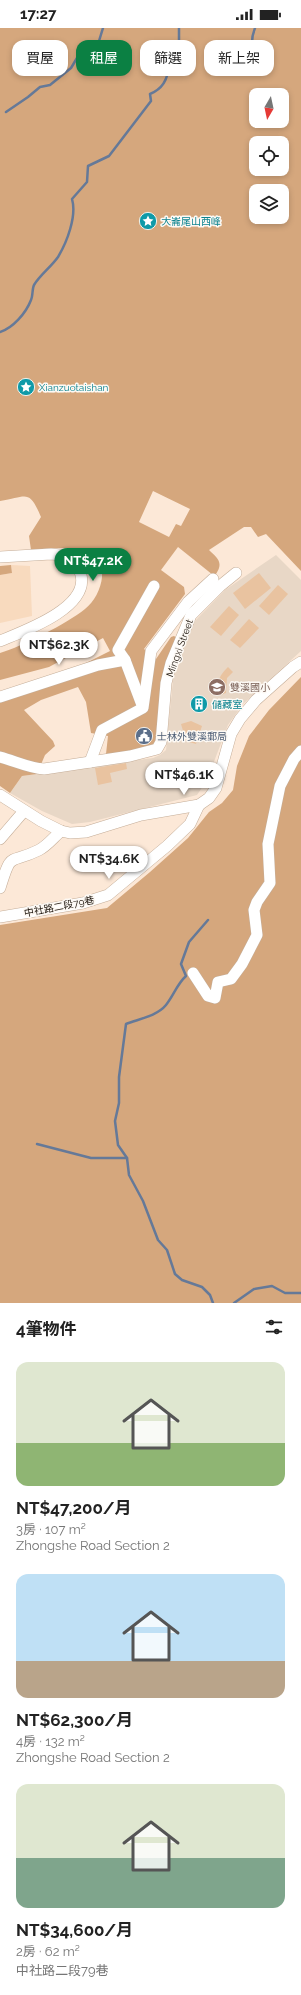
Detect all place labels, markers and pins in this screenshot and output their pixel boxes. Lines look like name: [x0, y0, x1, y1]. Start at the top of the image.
place icon: 大崙尾山西峰: [138, 211, 158, 231]
place label: 大崙尾山西峰: [161, 216, 221, 227]
place icon: Xianzuotaishan: [16, 377, 36, 397]
place label: Xianzuotaishan: [39, 382, 109, 393]
pin: NT$47.2K: [52, 548, 134, 582]
pin: NT$62.3K: [18, 632, 100, 666]
school or university icon: 雙溪國小: [207, 677, 227, 697]
place label: 雙溪國小: [230, 682, 270, 693]
building icon: 儲藏室: [189, 694, 209, 714]
place label: 儲藏室: [212, 699, 242, 710]
public building icon: 士林外雙溪郵局: [134, 726, 154, 746]
place label: 士林外雙溪郵局: [157, 731, 227, 742]
pin: NT$46.1K: [143, 762, 225, 796]
pin: NT$34.6K: [68, 846, 150, 880]

